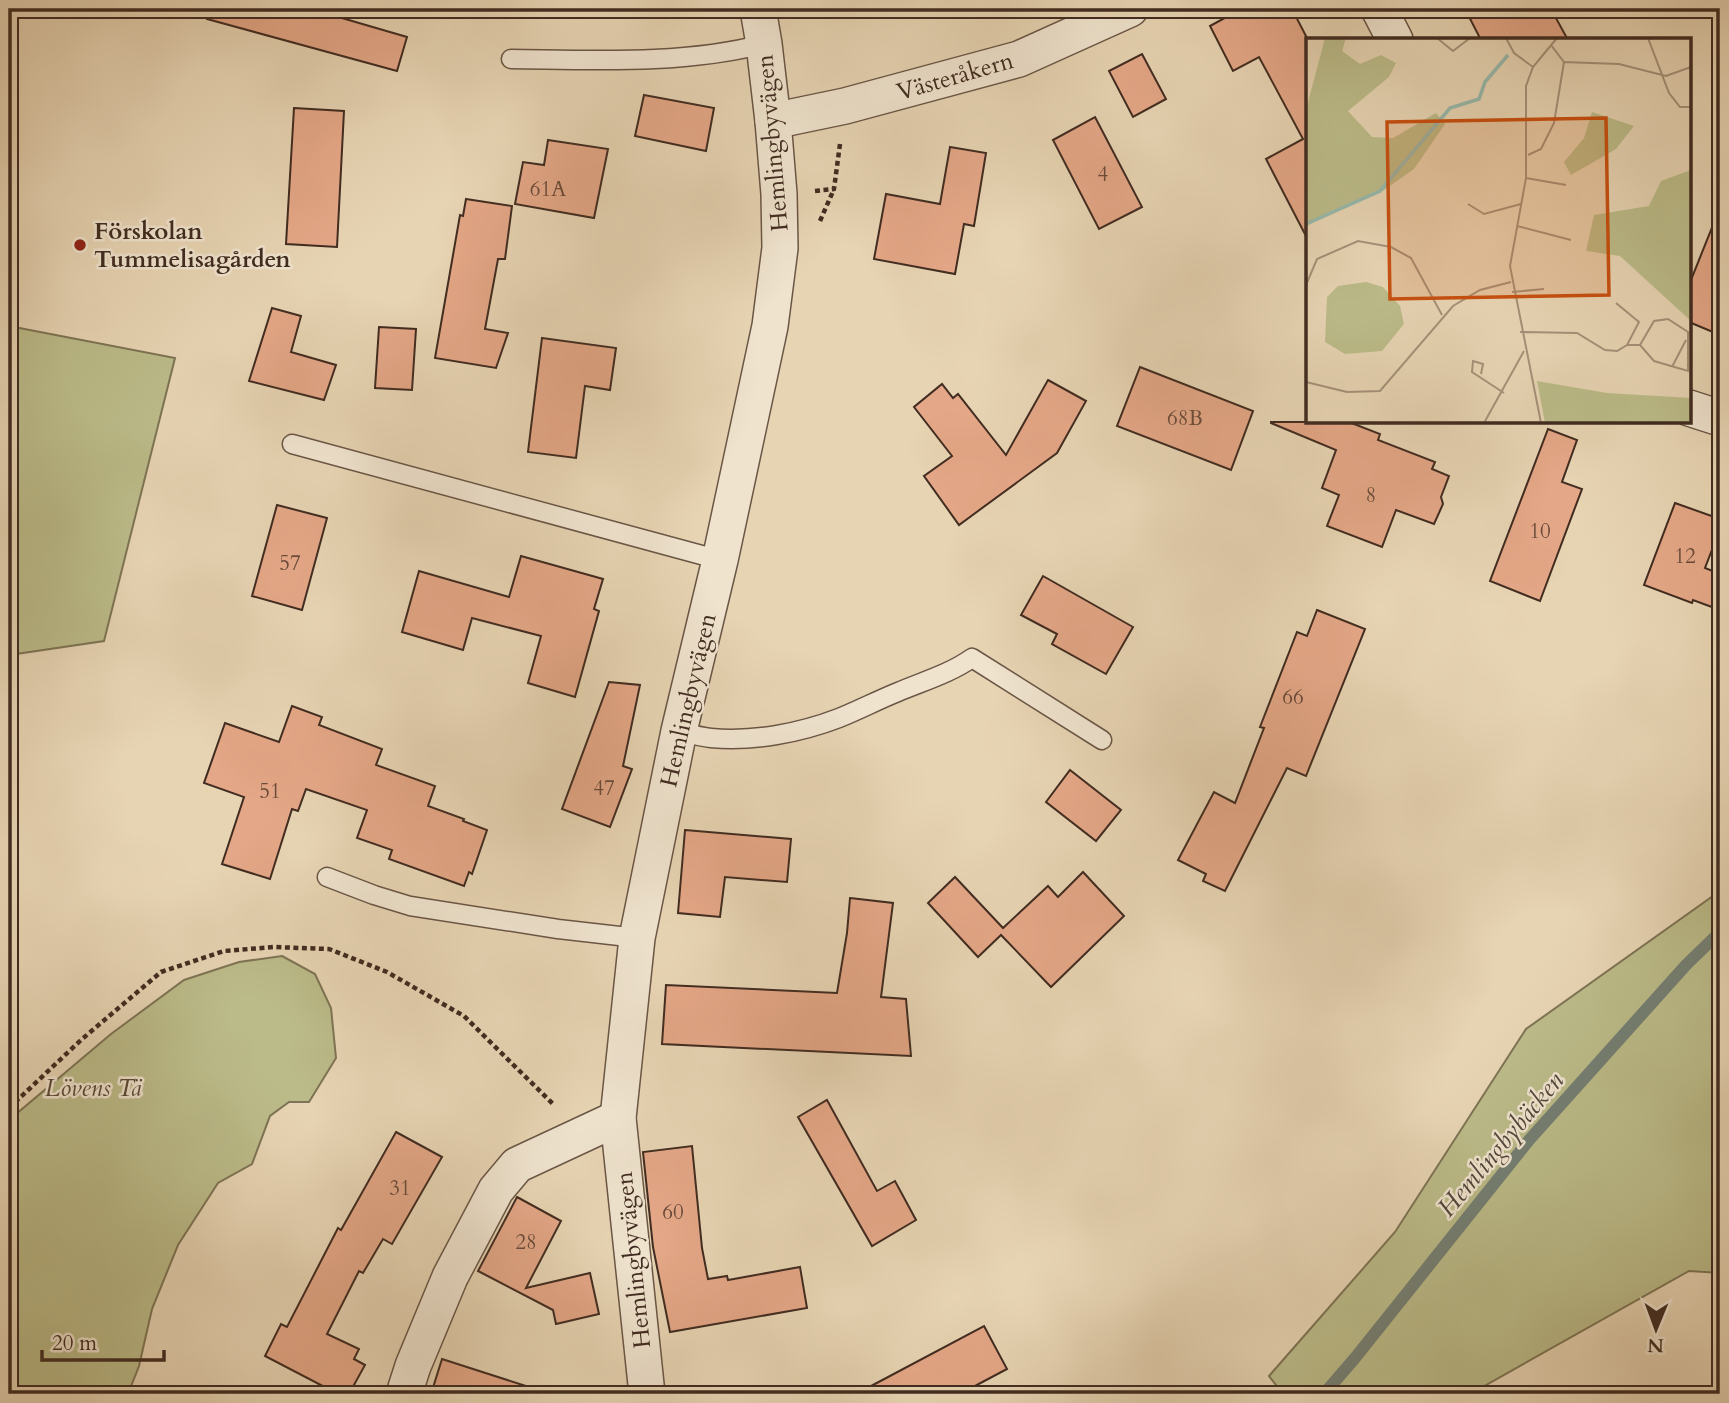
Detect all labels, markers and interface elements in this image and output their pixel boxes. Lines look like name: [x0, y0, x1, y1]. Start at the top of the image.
inset map: [1306, 38, 1690, 424]
street label: Västeråkern: [893, 44, 1018, 109]
street label: Hemlingbyvägen: [748, 53, 797, 233]
house number: 4: [1098, 160, 1109, 189]
house number: 61A: [530, 175, 566, 204]
place label: Förskolan Tummelisagården: [94, 215, 291, 276]
marker: Förskolan Tummelisagården: [72, 237, 88, 253]
house number: 68B: [1167, 404, 1203, 433]
house number: 8: [1366, 481, 1376, 510]
house number: 10: [1529, 517, 1551, 546]
house number: 12: [1674, 542, 1696, 571]
house number: 57: [279, 549, 301, 578]
street label: Hemlingbyvägen: [652, 610, 725, 790]
house number: 66: [1282, 683, 1304, 712]
house number: 47: [593, 774, 615, 803]
house number: 51: [259, 777, 281, 806]
water label: Hemlingbybäcken: [1429, 1064, 1572, 1224]
park label: Lövens Tä: [45, 1072, 143, 1105]
street label: Hemlingbyvägen: [608, 1170, 659, 1350]
house number: 31: [389, 1174, 411, 1203]
house number: 60: [662, 1198, 684, 1227]
house number: 28: [515, 1228, 537, 1257]
north arrow: [1620, 1294, 1690, 1364]
scale bar: [42, 1319, 164, 1363]
text: 20 m: [52, 1329, 97, 1358]
text: N: [1647, 1332, 1664, 1358]

